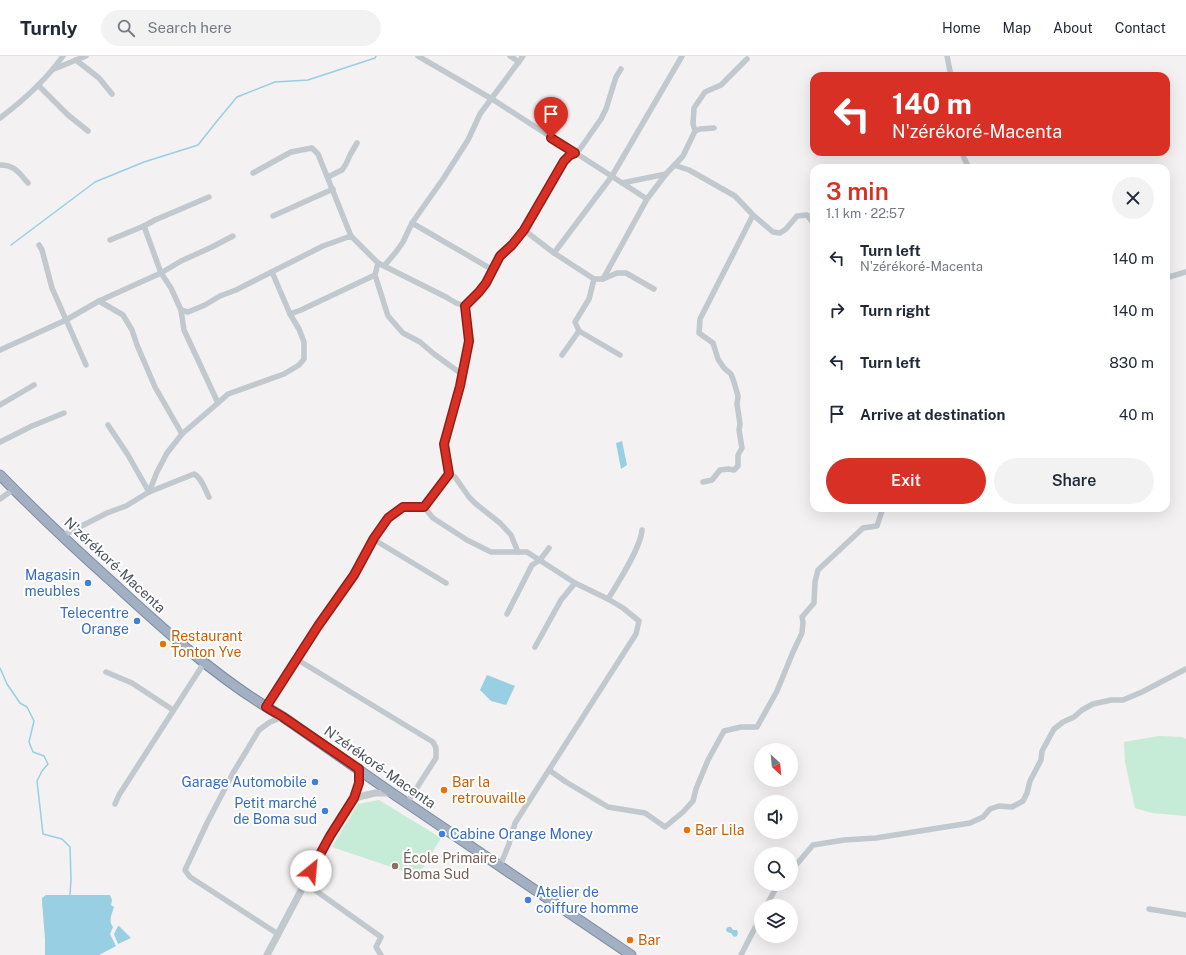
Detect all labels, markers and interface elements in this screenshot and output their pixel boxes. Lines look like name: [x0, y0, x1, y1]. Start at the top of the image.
search box: [101, 10, 381, 46]
text: Turnly: [20, 17, 77, 39]
icon: search: [115, 17, 137, 39]
text: Search here: [147, 19, 232, 36]
text: Home: [942, 20, 981, 36]
text: Map: [1003, 20, 1031, 36]
text: About: [1053, 20, 1093, 36]
text: Contact: [1115, 20, 1166, 36]
text: 140 m: [892, 87, 972, 120]
icon: left: [826, 88, 878, 140]
pin: [534, 97, 568, 138]
icon: arrive: [540, 103, 562, 125]
text: N'zérékoré-Macenta: [892, 121, 1062, 142]
text: 3 min: [826, 177, 889, 205]
button: close: [1112, 177, 1154, 219]
text: 1.1 km · 22:57: [826, 206, 905, 221]
text: Turn left: [860, 242, 921, 259]
icon: left: [826, 247, 848, 269]
text: 140 m: [1113, 250, 1154, 267]
text: N'zérékoré-Macenta: [860, 259, 983, 274]
icon: right: [826, 299, 848, 321]
text: Turn right: [860, 302, 930, 319]
text: 140 m: [1113, 302, 1154, 319]
icon: left: [826, 351, 848, 373]
text: Turn left: [860, 354, 921, 371]
text: 830 m: [1109, 354, 1154, 371]
icon: arrive: [826, 403, 848, 425]
text: Arrive at destination: [860, 406, 1005, 423]
text: 40 m: [1119, 406, 1154, 423]
button: Exit: [826, 458, 986, 504]
button: Share: [994, 458, 1154, 504]
street label: N'zérékoré-Macenta: [61, 514, 169, 616]
place label: Magasin meubles: [25, 567, 80, 599]
marker: Magasin meubles: [83, 578, 93, 588]
place label: Telecentre Orange: [60, 605, 129, 637]
marker: Telecentre Orange: [132, 616, 142, 626]
place label: Restaurant Tonton Yve: [171, 628, 243, 660]
marker: Restaurant Tonton Yve: [158, 639, 168, 649]
street label: N'zérékoré-Macenta: [321, 722, 439, 812]
north arrow: [754, 743, 798, 787]
map controls: [754, 743, 798, 943]
place label: Garage Automobile: [181, 774, 307, 790]
place label: Bar la retrouvaille: [452, 774, 526, 806]
marker: Garage Automobile: [310, 777, 320, 787]
marker: Bar la retrouvaille: [439, 785, 449, 795]
place label: Petit marché de Boma sud: [233, 795, 317, 827]
button: sound: [754, 795, 798, 839]
marker: Petit marché de Boma sud: [320, 806, 330, 816]
place label: Bar Lila: [695, 822, 745, 838]
marker: Bar Lila: [682, 825, 692, 835]
place label: Cabine Orange Money: [450, 826, 594, 842]
marker: Cabine Orange Money: [437, 829, 447, 839]
button: search: [754, 847, 798, 891]
place label: École Primaire Boma Sud: [403, 849, 497, 882]
position arrow: [290, 850, 332, 892]
marker: École Primaire Boma Sud: [390, 861, 400, 871]
place label: Atelier de coiffure homme: [536, 884, 639, 916]
marker: Atelier de coiffure homme: [523, 895, 533, 905]
button: layers: [754, 899, 798, 943]
place label: Bar: [638, 932, 661, 948]
marker: Bar: [625, 935, 635, 945]

